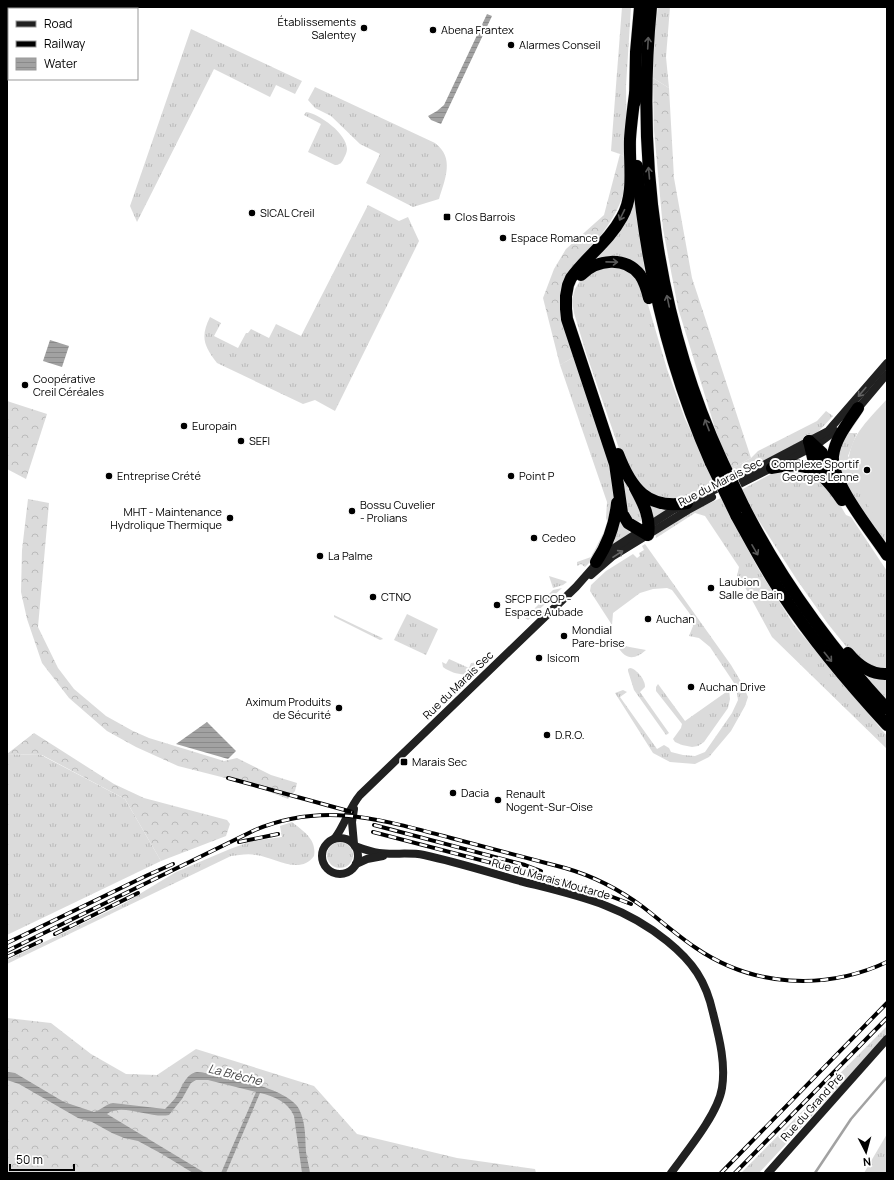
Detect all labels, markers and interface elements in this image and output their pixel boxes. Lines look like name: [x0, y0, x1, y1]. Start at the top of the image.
legend: [8, 8, 138, 80]
place label: Établissements Salentey: [277, 14, 356, 42]
text: Road: [44, 15, 72, 32]
place label: Abena Frantex: [441, 22, 514, 37]
marker: Établissements Salentey: [359, 23, 369, 33]
marker: Abena Frantex: [428, 25, 438, 35]
text: Railway: [44, 35, 86, 52]
place label: Alarmes Conseil: [519, 37, 601, 52]
one-way arrow: [644, 37, 651, 50]
marker: Alarmes Conseil: [506, 40, 516, 50]
text: Water: [44, 55, 78, 72]
one-way arrow: [645, 167, 652, 180]
place label: SICAL Creil: [260, 205, 315, 220]
marker: SICAL Creil: [247, 208, 257, 218]
place label: Clos Barrois: [455, 209, 516, 224]
one-way arrow: [618, 209, 625, 221]
marker: Clos Barrois: [442, 212, 452, 222]
place label: Espace Romance: [511, 230, 599, 245]
marker: Espace Romance: [498, 233, 508, 243]
one-way arrow: [605, 258, 618, 266]
one-way arrow: [664, 295, 672, 308]
place label: Coopérative Creil Céréales: [33, 371, 104, 399]
marker: Coopérative Creil Céréales: [20, 380, 30, 390]
one-way arrow: [857, 387, 866, 398]
place label: Europain: [192, 418, 237, 433]
one-way arrow: [702, 420, 710, 432]
marker: Europain: [179, 421, 189, 431]
place label: SEFI: [249, 433, 270, 448]
marker: SEFI: [236, 436, 246, 446]
street label: Rue du Marais Sec: [675, 454, 764, 509]
place label: Complexe Sportif Georges Lenne: [771, 456, 860, 484]
marker: Complexe Sportif Georges Lenne: [862, 465, 872, 475]
place label: Entreprise Crété: [117, 468, 201, 483]
place label: Point P: [519, 468, 555, 483]
marker: Entreprise Crété: [104, 471, 114, 481]
marker: Point P: [506, 471, 516, 481]
place label: Bossu Cuvelier - Prolians: [360, 497, 435, 525]
place label: MHT - Maintenance Hydrolique Thermique: [110, 504, 223, 532]
marker: Bossu Cuvelier - Prolians: [347, 506, 357, 516]
marker: MHT - Maintenance Hydrolique Thermique: [225, 513, 235, 523]
place label: Cedeo: [542, 530, 576, 545]
marker: Cedeo: [529, 533, 539, 543]
one-way arrow: [751, 543, 759, 555]
place label: La Palme: [328, 548, 373, 563]
one-way arrow: [612, 550, 623, 558]
marker: La Palme: [315, 551, 325, 561]
place label: Laubion Salle de Bain: [719, 574, 783, 602]
marker: Laubion Salle de Bain: [706, 583, 716, 593]
place label: CTNO: [381, 589, 411, 604]
place label: SFCP FICOP - Espace Aubade: [505, 591, 584, 619]
marker: CTNO: [368, 592, 378, 602]
marker: SFCP FICOP - Espace Aubade: [492, 600, 502, 610]
place label: Auchan: [656, 611, 695, 626]
marker: Auchan: [643, 614, 653, 624]
place label: Mondial Pare-brise: [572, 622, 625, 650]
marker: Mondial Pare-brise: [559, 631, 569, 641]
street label: Rue du Marais Sec: [419, 647, 496, 722]
place label: Isicom: [547, 650, 580, 665]
one-way arrow: [823, 651, 832, 662]
marker: Isicom: [534, 653, 544, 663]
place label: Auchan Drive: [699, 679, 766, 694]
marker: Auchan Drive: [686, 682, 696, 692]
place label: Aximum Produits de Sécurité: [245, 694, 332, 722]
marker: Aximum Produits de Sécurité: [334, 703, 344, 713]
place label: D.R.O.: [555, 727, 585, 742]
marker: D.R.O.: [542, 730, 552, 740]
place label: Marais Sec: [412, 754, 467, 769]
marker: Marais Sec: [399, 757, 409, 767]
place label: Dacia: [461, 785, 489, 800]
place label: Renault Nogent-Sur-Oise: [506, 786, 594, 814]
marker: Dacia: [448, 788, 458, 798]
marker: Renault Nogent-Sur-Oise: [493, 795, 503, 805]
street label: Rue du Marais Moutarde: [490, 854, 613, 903]
water label: La Brèche: [207, 1060, 265, 1090]
street label: Rue du Grand Pré: [777, 1069, 847, 1144]
north arrow: [846, 1132, 886, 1172]
scale bar: [10, 1146, 74, 1172]
text: 50 m: [16, 1151, 43, 1168]
text: N: [862, 1155, 872, 1170]

